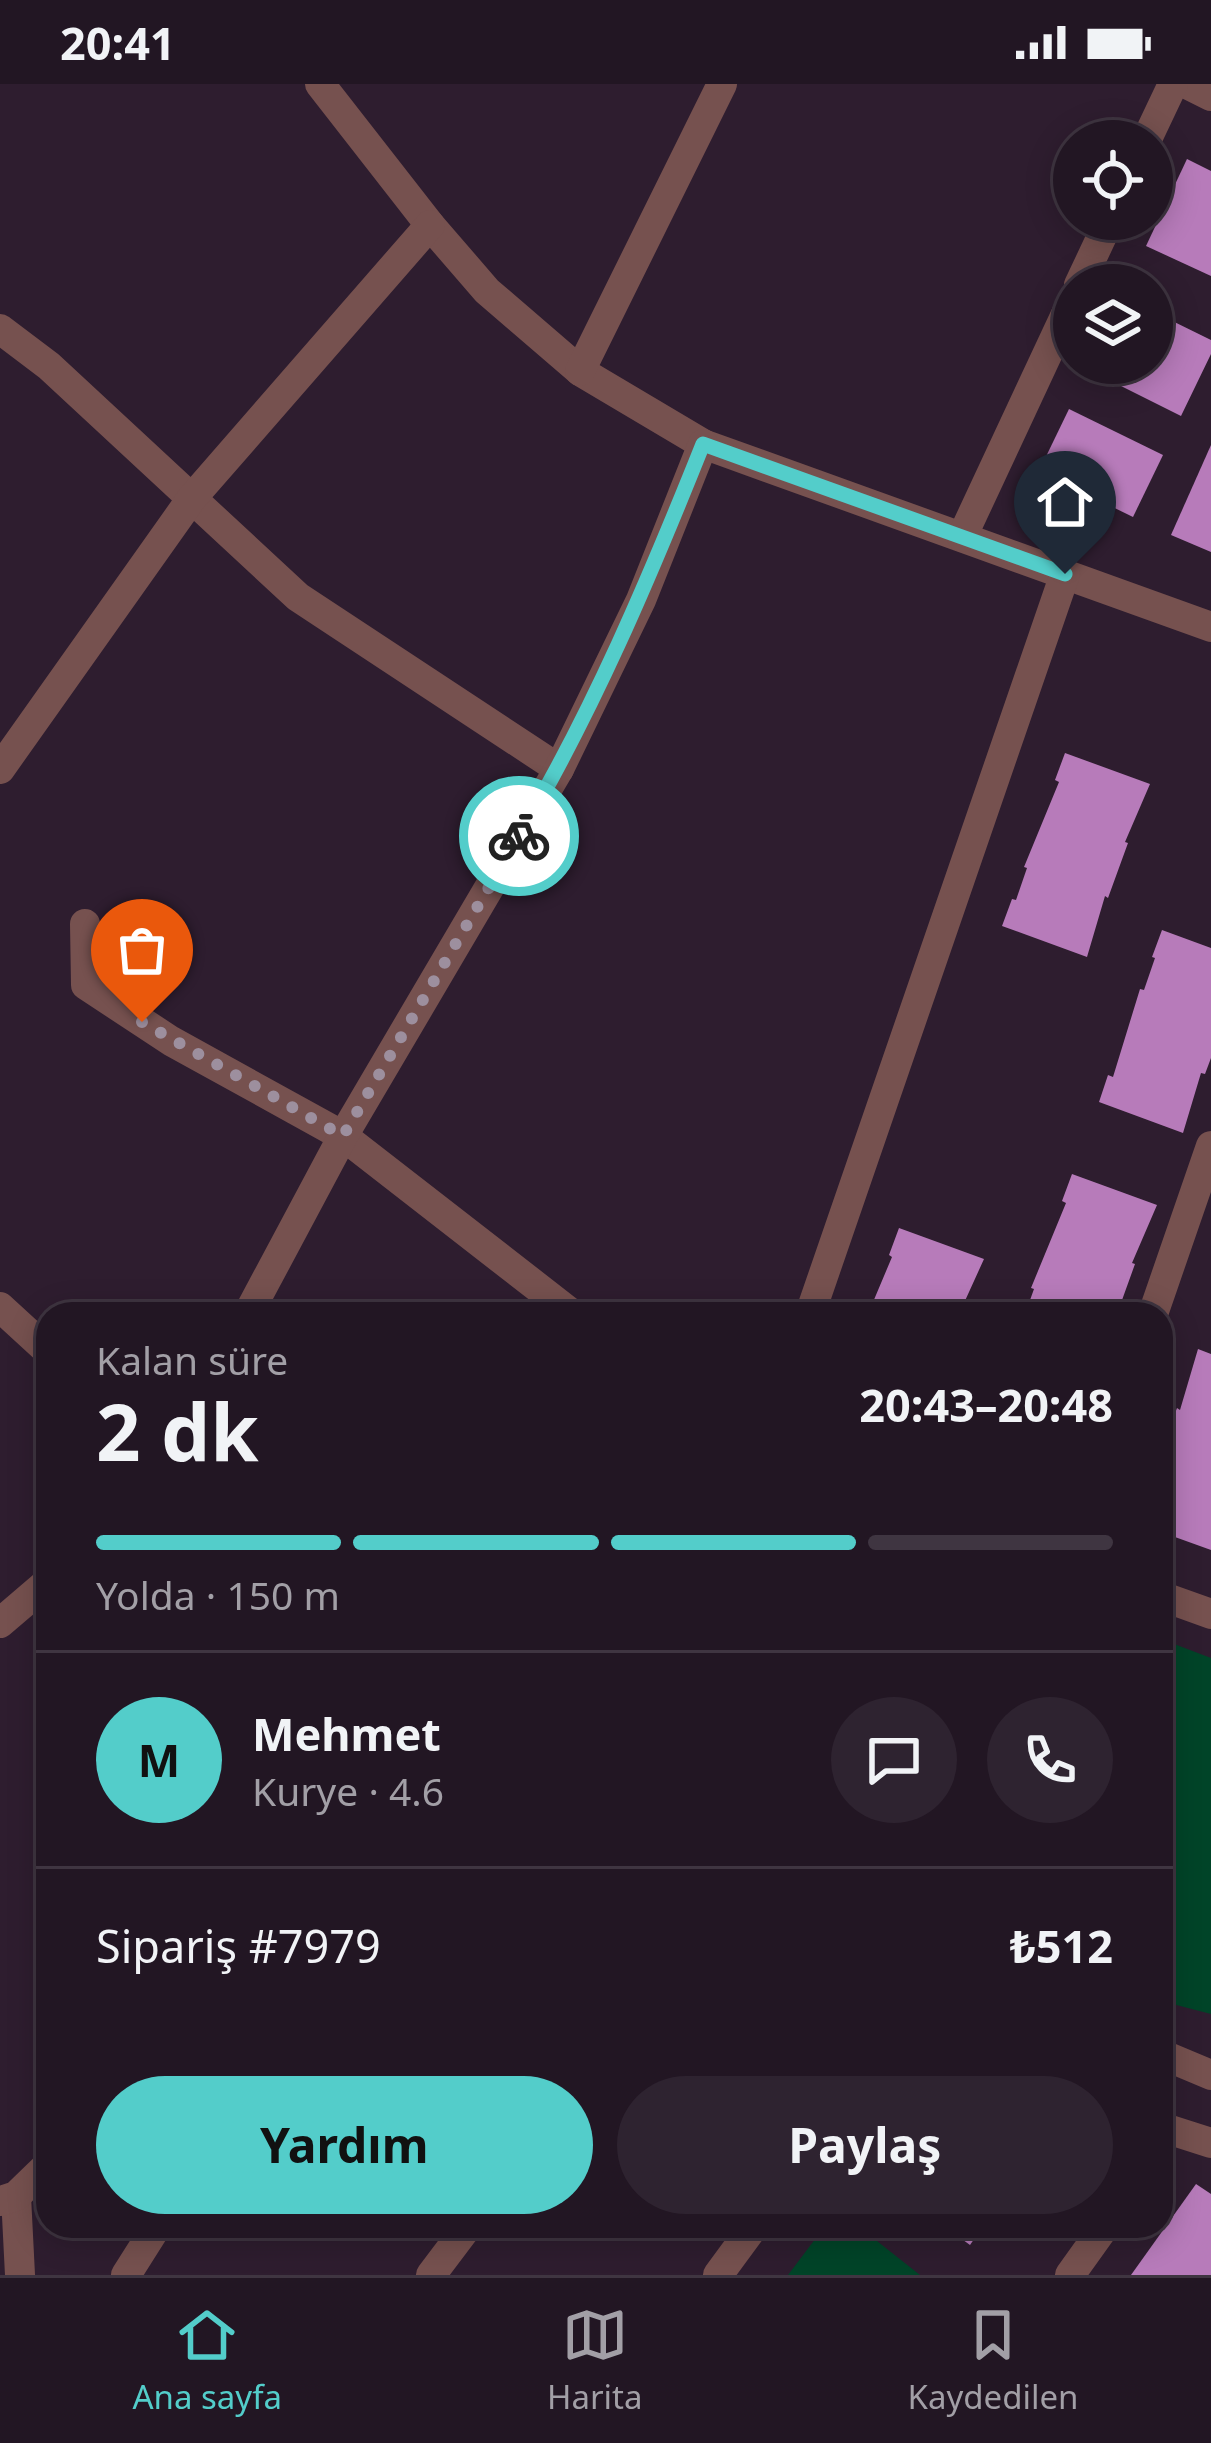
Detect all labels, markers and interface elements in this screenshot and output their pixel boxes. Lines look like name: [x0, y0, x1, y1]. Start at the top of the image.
text: 20:41: [60, 12, 176, 73]
map controls: [1053, 120, 1173, 384]
button: locate: [1053, 120, 1173, 240]
button: layers: [1053, 264, 1173, 384]
pin: [1014, 451, 1116, 574]
icon: home: [1032, 469, 1098, 535]
courier: [459, 776, 579, 896]
icon: bike: [486, 803, 552, 869]
pin: [91, 899, 193, 1022]
icon: bag: [109, 917, 175, 983]
text: Kalan süre: [96, 1333, 288, 1386]
text: 20:43–20:48: [859, 1374, 1113, 1435]
text: 2 dk: [96, 1378, 259, 1484]
text: Yolda · 150 m: [96, 1568, 340, 1621]
button: chat: [831, 1697, 957, 1823]
button: phone: [987, 1697, 1113, 1823]
text: Mehmet: [252, 1703, 441, 1764]
text: M: [138, 1729, 180, 1790]
text: Kurye · 4.6: [252, 1764, 444, 1817]
text: Sipariş #7979: [96, 1915, 381, 1976]
text: ₺512: [1010, 1915, 1113, 1976]
button: Yardım: [96, 2076, 593, 2214]
button: Paylaş: [617, 2076, 1113, 2214]
tab: Ana sayfa: [132, 2302, 282, 2419]
tab: Harita: [547, 2302, 643, 2419]
tab: Kaydedilen: [907, 2302, 1079, 2419]

